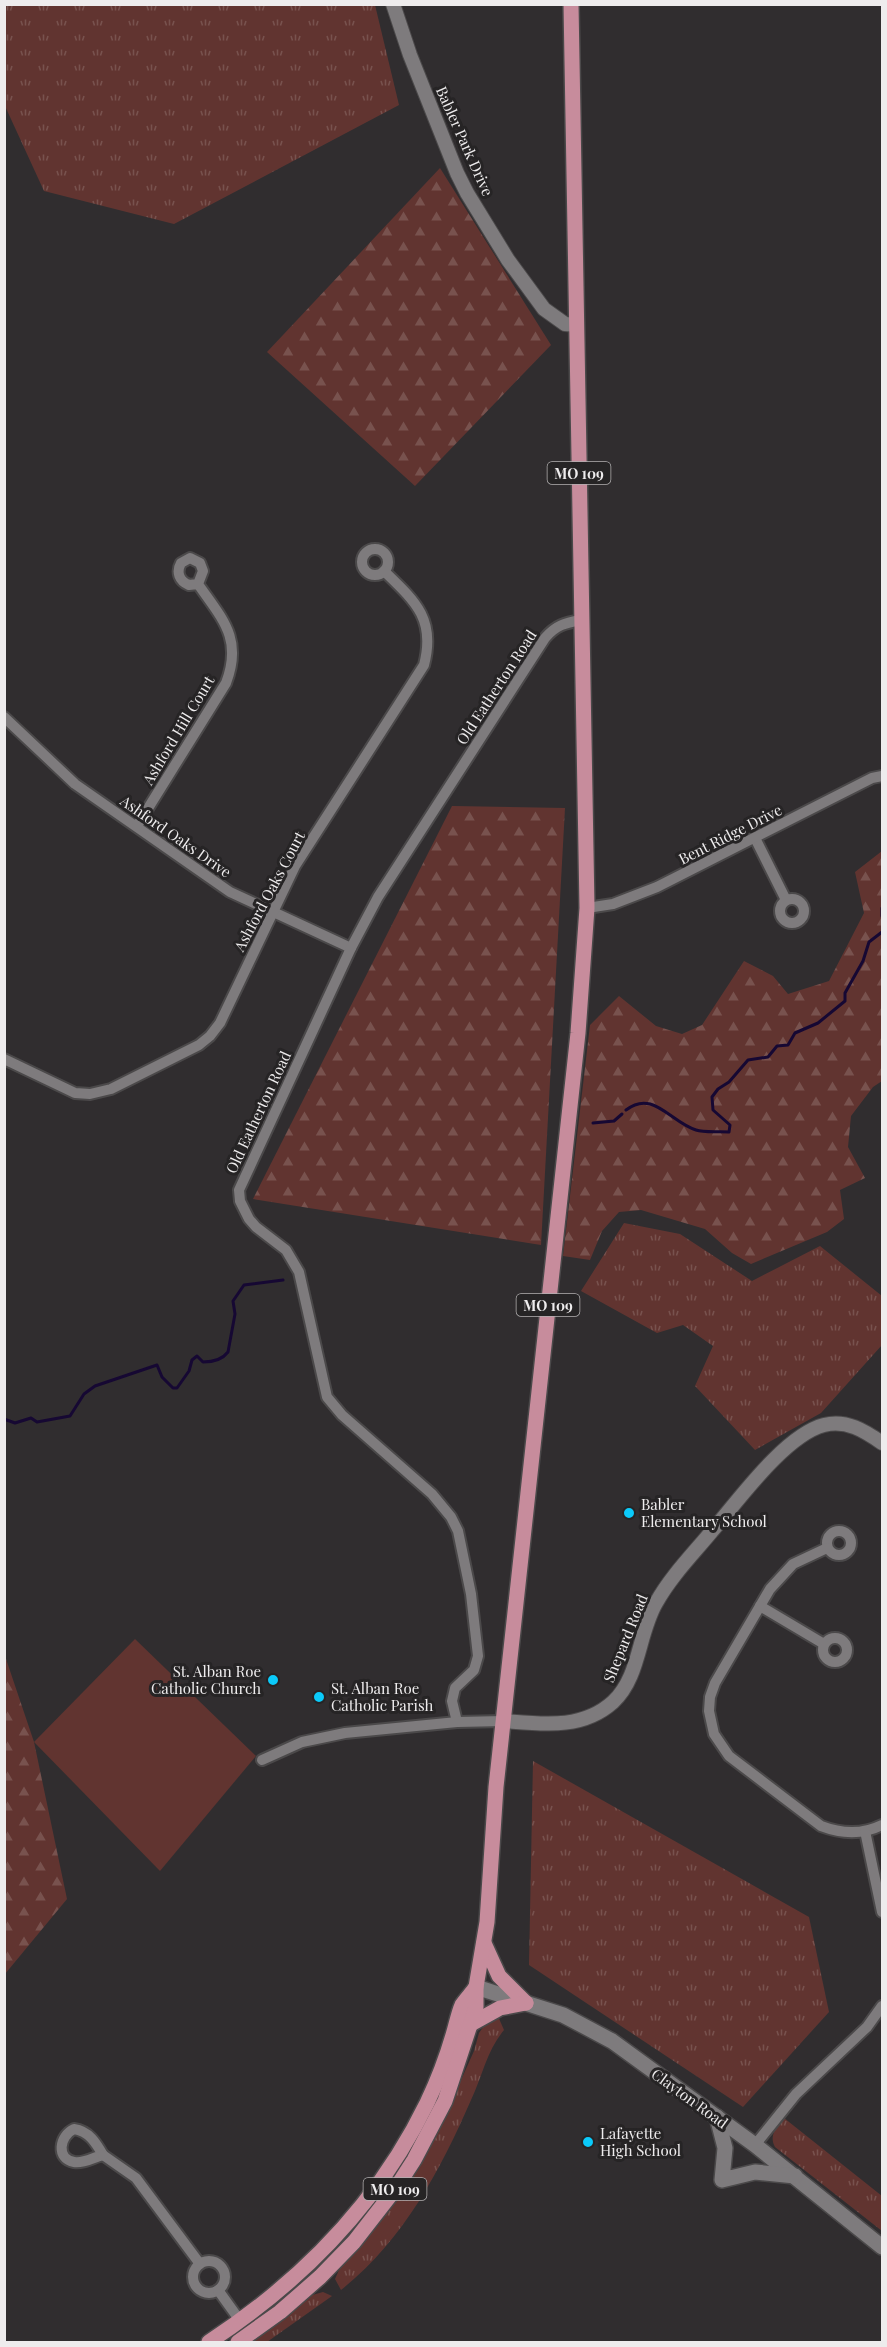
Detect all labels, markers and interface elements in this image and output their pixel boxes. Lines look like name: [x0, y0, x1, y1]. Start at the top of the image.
street label: Babler Park Drive: [432, 83, 498, 199]
road number: MO 109: [548, 462, 610, 484]
street label: Old Eatherton Road: [451, 626, 541, 748]
street label: Ashford Hill Court: [137, 671, 219, 789]
street label: Ashford Oaks Drive: [116, 790, 235, 882]
street label: Bent Ridge Drive: [675, 799, 785, 869]
street label: Ashford Oaks Court: [228, 827, 309, 955]
street label: Old Eatherton Road: [221, 1047, 295, 1176]
road number: MO 109: [516, 1294, 580, 1316]
place label: Babler Elementary School: [641, 1494, 767, 1531]
marker: Babler Elementary School: [622, 1506, 636, 1520]
street label: Shepard Road: [598, 1591, 652, 1685]
place label: St. Alban Roe Catholic Church: [151, 1661, 261, 1698]
marker: St. Alban Roe Catholic Church: [266, 1673, 280, 1687]
place label: St. Alban Roe Catholic Parish: [331, 1678, 434, 1715]
marker: St. Alban Roe Catholic Parish: [312, 1690, 326, 1704]
street label: Clayton Road: [648, 2063, 732, 2133]
place label: Lafayette High School: [600, 2123, 681, 2160]
marker: Lafayette High School: [581, 2135, 595, 2149]
road number: MO 109: [364, 2178, 426, 2200]

